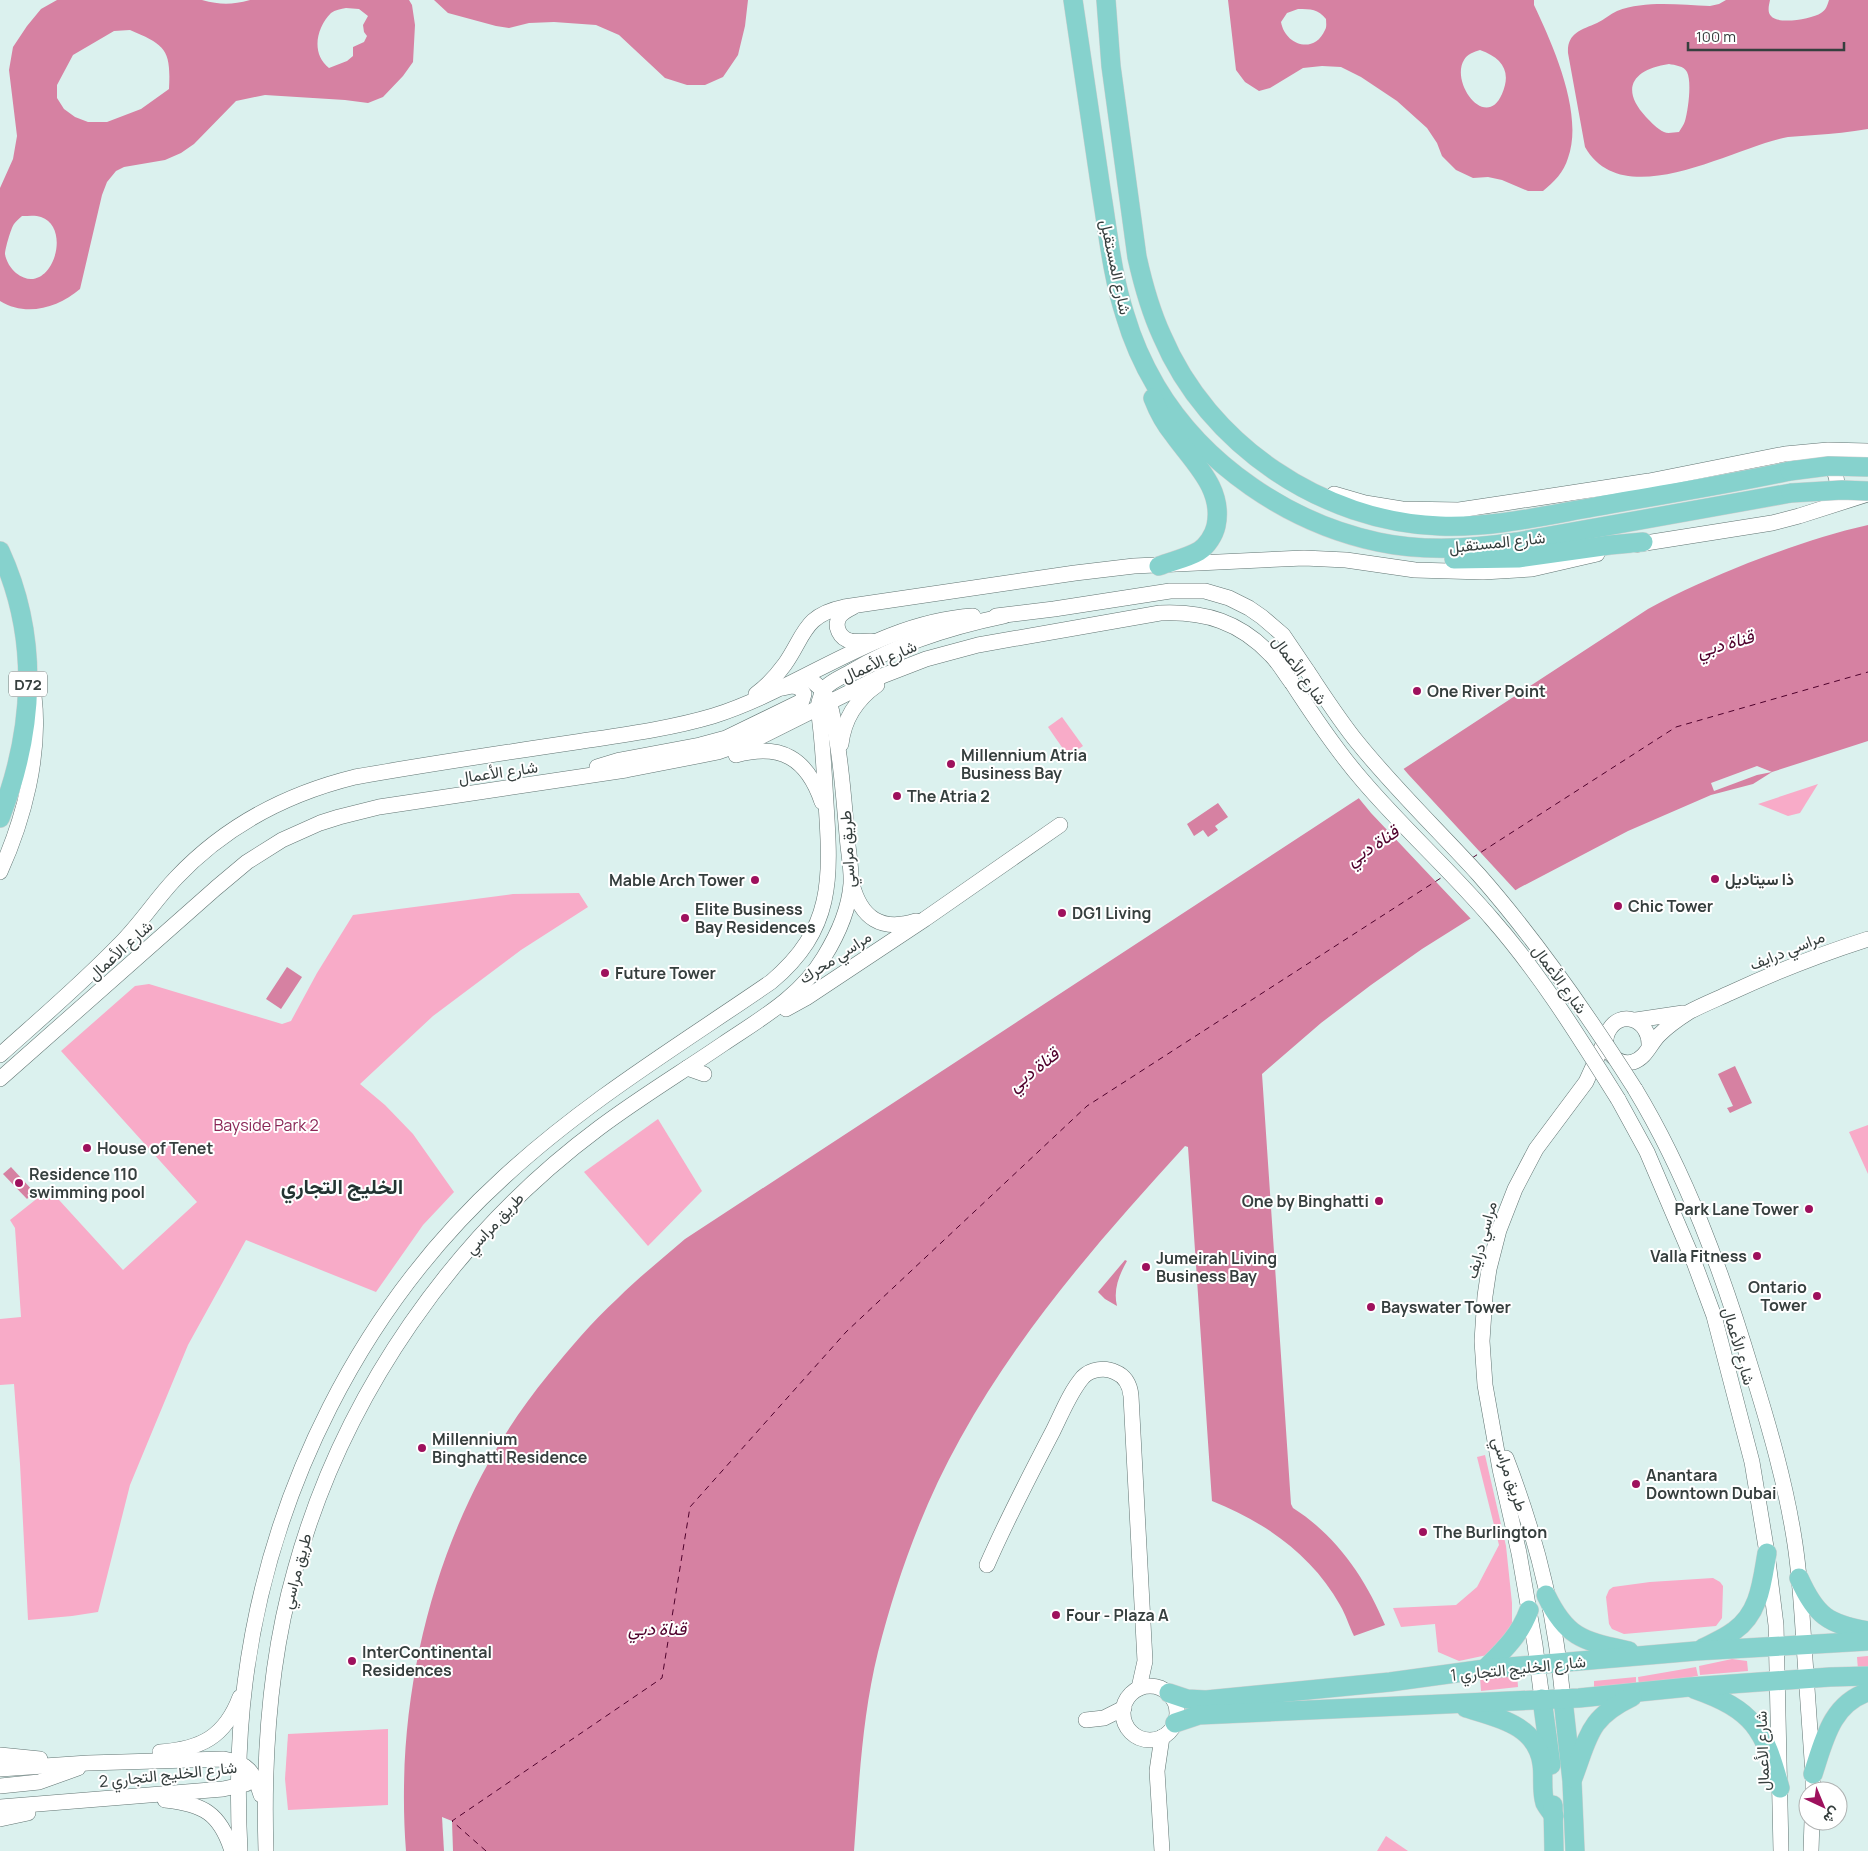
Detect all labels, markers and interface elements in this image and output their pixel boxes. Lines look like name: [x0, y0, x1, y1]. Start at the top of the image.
scale bar: [1688, 20, 1844, 52]
text: 100 m: [1696, 26, 1736, 47]
street label: شارع المستقبل: [1094, 217, 1137, 317]
street label: شارع المستقبل: [1448, 526, 1546, 559]
water label: قناة دبي: [1694, 623, 1759, 666]
street label: شارع الأعمال: [1267, 631, 1332, 709]
street label: شارع الأعمال: [838, 635, 920, 688]
road number: D72: [9, 672, 47, 696]
place label: One River Point: [1427, 680, 1546, 702]
marker: One River Point: [1411, 685, 1423, 697]
place label: Millennium Atria Business Bay: [961, 744, 1087, 784]
street label: شارع الأعمال: [457, 756, 539, 789]
marker: Millennium Atria Business Bay: [945, 758, 957, 770]
place label: The Atria 2: [907, 785, 990, 807]
marker: The Atria 2: [891, 790, 903, 802]
street label: طريق مراسي: [834, 810, 863, 888]
water label: قناة دبي: [1341, 818, 1407, 874]
place label: ذا سيتاديل: [1725, 868, 1794, 890]
place label: Mable Arch Tower: [609, 869, 745, 891]
marker: ذا سيتاديل: [1709, 873, 1721, 885]
marker: Mable Arch Tower: [749, 874, 761, 886]
place label: Chic Tower: [1628, 895, 1713, 917]
place label: Elite Business Bay Residences: [695, 898, 816, 938]
marker: Chic Tower: [1612, 900, 1624, 912]
place label: DG1 Living: [1072, 902, 1151, 924]
marker: DG1 Living: [1056, 907, 1068, 919]
marker: Elite Business Bay Residences: [679, 912, 691, 924]
street label: شارع الأعمال: [83, 915, 158, 986]
street label: مراسي محرك: [795, 925, 877, 991]
street label: مراسي درايف: [1746, 925, 1829, 978]
street label: شارع الأعمال: [1527, 940, 1592, 1018]
place label: Future Tower: [615, 962, 716, 984]
marker: Future Tower: [599, 967, 611, 979]
water label: قناة دبي: [1003, 1041, 1067, 1100]
park label: Bayside Park 2: [213, 1114, 319, 1136]
place label: House of Tenet: [97, 1137, 213, 1159]
marker: House of Tenet: [81, 1142, 93, 1154]
place label: Residence 110 swimming pool: [29, 1163, 145, 1203]
district label: الخليج التجاري: [281, 1172, 403, 1204]
marker: Residence 110 swimming pool: [13, 1177, 25, 1189]
street label: طريق مراسي: [460, 1187, 531, 1261]
place label: One by Binghatti: [1242, 1190, 1369, 1212]
marker: One by Binghatti: [1373, 1195, 1385, 1207]
place label: Park Lane Tower: [1675, 1198, 1799, 1220]
street label: مراسي درايف: [1460, 1199, 1505, 1282]
marker: Park Lane Tower: [1803, 1203, 1815, 1215]
place label: Valla Fitness: [1650, 1245, 1747, 1267]
place label: Jumeirah Living Business Bay: [1156, 1247, 1277, 1287]
marker: Valla Fitness: [1751, 1250, 1763, 1262]
marker: Jumeirah Living Business Bay: [1140, 1261, 1152, 1273]
place label: Ontario Tower: [1748, 1276, 1807, 1316]
marker: Ontario Tower: [1811, 1290, 1823, 1302]
place label: Bayswater Tower: [1381, 1296, 1511, 1318]
marker: Bayswater Tower: [1365, 1301, 1377, 1313]
street label: شارع الأعمال: [1716, 1304, 1761, 1388]
place label: Millennium Binghatti Residence: [432, 1428, 588, 1468]
street label: طريق مراسي: [1484, 1434, 1533, 1515]
marker: Millennium Binghatti Residence: [416, 1442, 428, 1454]
place label: Anantara Downtown Dubai: [1646, 1464, 1777, 1504]
marker: Anantara Downtown Dubai: [1630, 1478, 1642, 1490]
place label: The Burlington: [1433, 1521, 1547, 1543]
marker: The Burlington: [1417, 1526, 1429, 1538]
street label: طريق مراسي: [275, 1531, 320, 1612]
place label: Four - Plaza A: [1066, 1604, 1169, 1626]
marker: Four - Plaza A: [1050, 1609, 1062, 1621]
water label: قناة دبي: [628, 1616, 688, 1644]
place label: InterContinental Residences: [362, 1641, 492, 1681]
street label: شارع الخليج التجاري 1: [1449, 1650, 1587, 1689]
marker: InterContinental Residences: [346, 1655, 358, 1667]
street label: شارع الأعمال: [1750, 1711, 1775, 1791]
street label: شارع الخليج التجاري 2: [98, 1756, 238, 1795]
north arrow: [1798, 1781, 1848, 1831]
text: ش: [1820, 1803, 1845, 1829]

